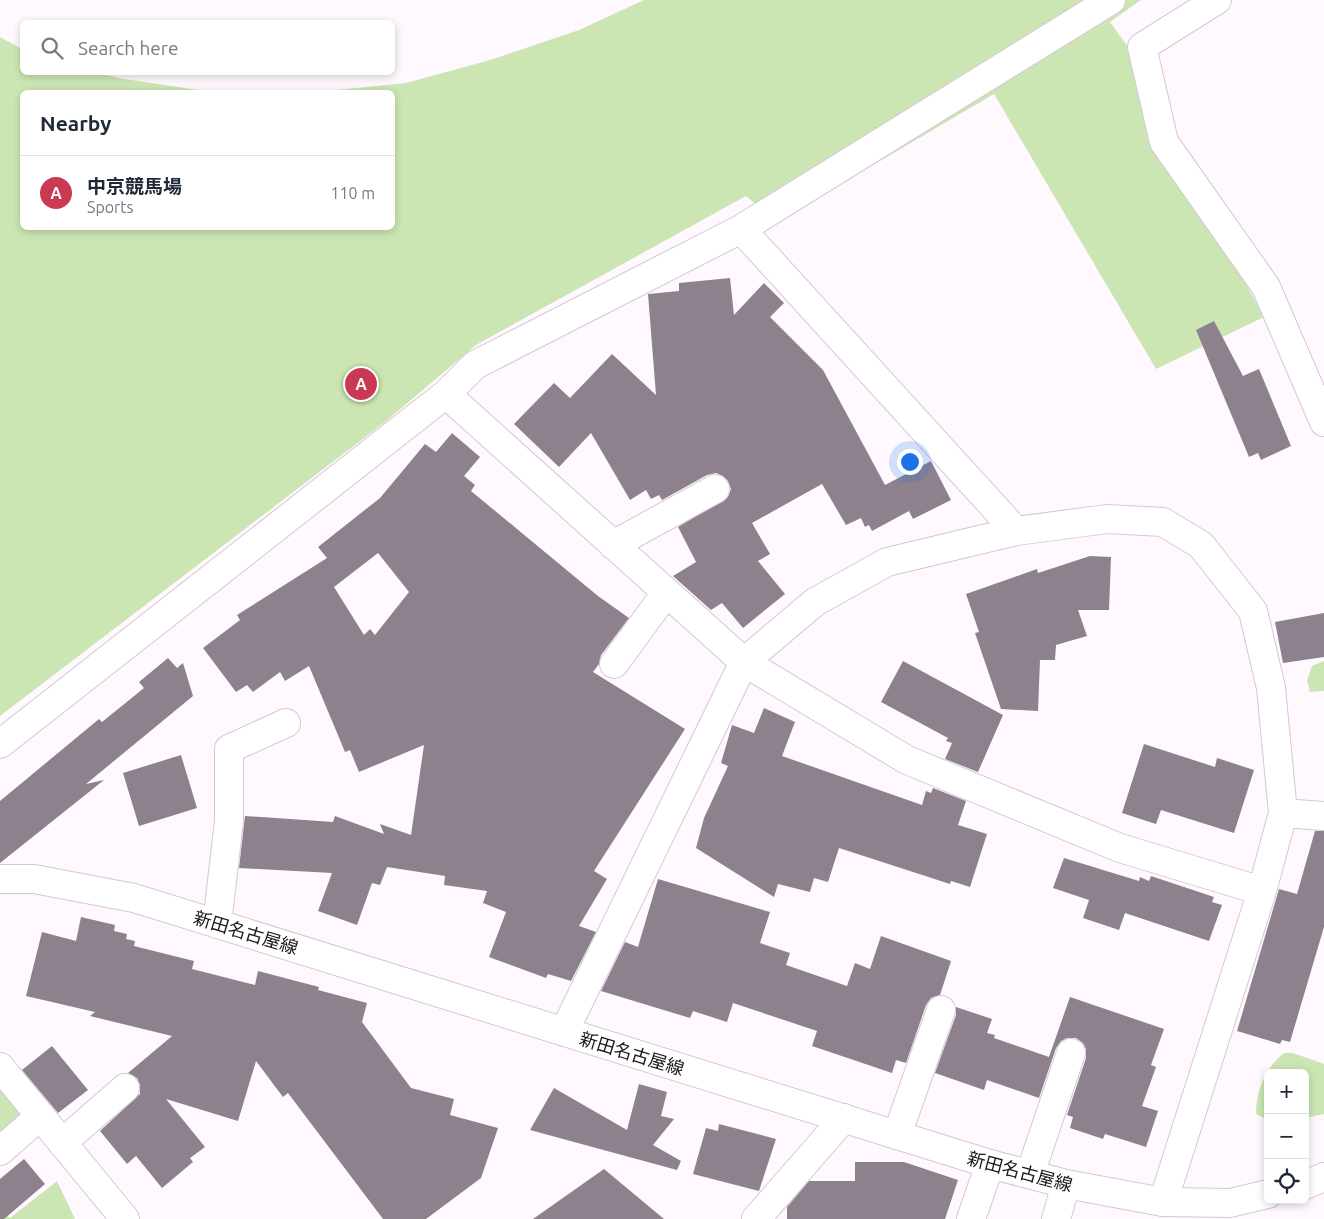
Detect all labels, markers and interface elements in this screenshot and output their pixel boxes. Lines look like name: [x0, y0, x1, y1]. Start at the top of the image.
search box: [20, 20, 395, 75]
icon: search: [38, 34, 66, 62]
text: Search here: [78, 37, 178, 59]
text: Nearby: [40, 111, 111, 135]
text: 中京競馬場: [87, 175, 182, 197]
text: A: [50, 184, 62, 202]
text: 110 m: [330, 184, 375, 202]
text: Sports: [87, 198, 133, 216]
pin: A: [345, 365, 377, 403]
your location: [897, 449, 923, 475]
street label: 新田名古屋線: [191, 907, 301, 957]
street label: 新田名古屋線: [577, 1028, 687, 1078]
map controls: [1264, 1069, 1309, 1204]
button: +: [1264, 1069, 1309, 1114]
button: −: [1264, 1114, 1309, 1159]
street label: 新田名古屋線: [965, 1147, 1075, 1195]
button: locate: [1264, 1159, 1309, 1204]

